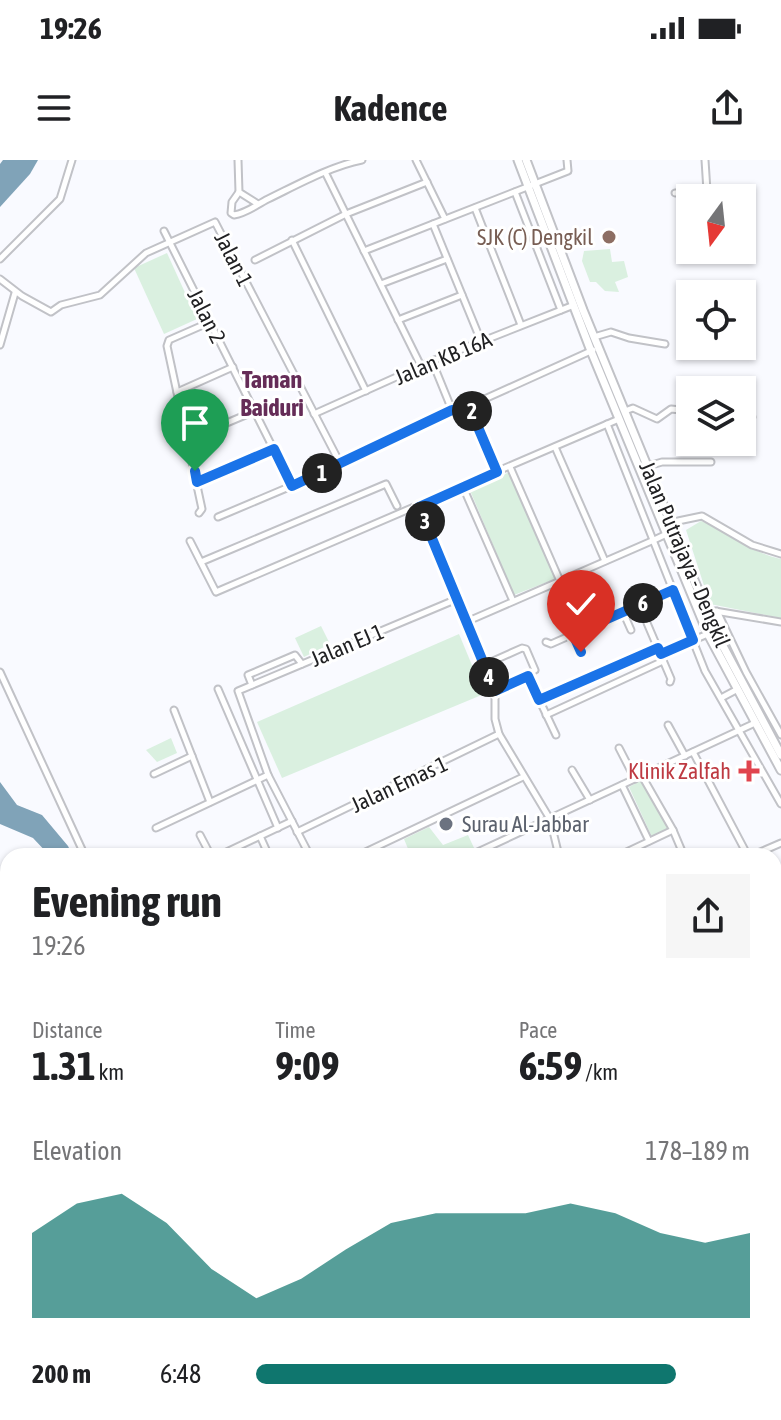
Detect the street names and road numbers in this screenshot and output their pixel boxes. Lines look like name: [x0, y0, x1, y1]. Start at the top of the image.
street label: Jalan 1: [209, 228, 259, 290]
street label: Jalan 2: [182, 285, 232, 347]
street label: Jalan KB 16A: [391, 326, 496, 390]
street label: Jalan Putrajaya - Dengkil: [634, 457, 736, 651]
street label: Jalan EJ 1: [307, 618, 387, 672]
street label: Jalan Emas 1: [347, 750, 451, 818]

